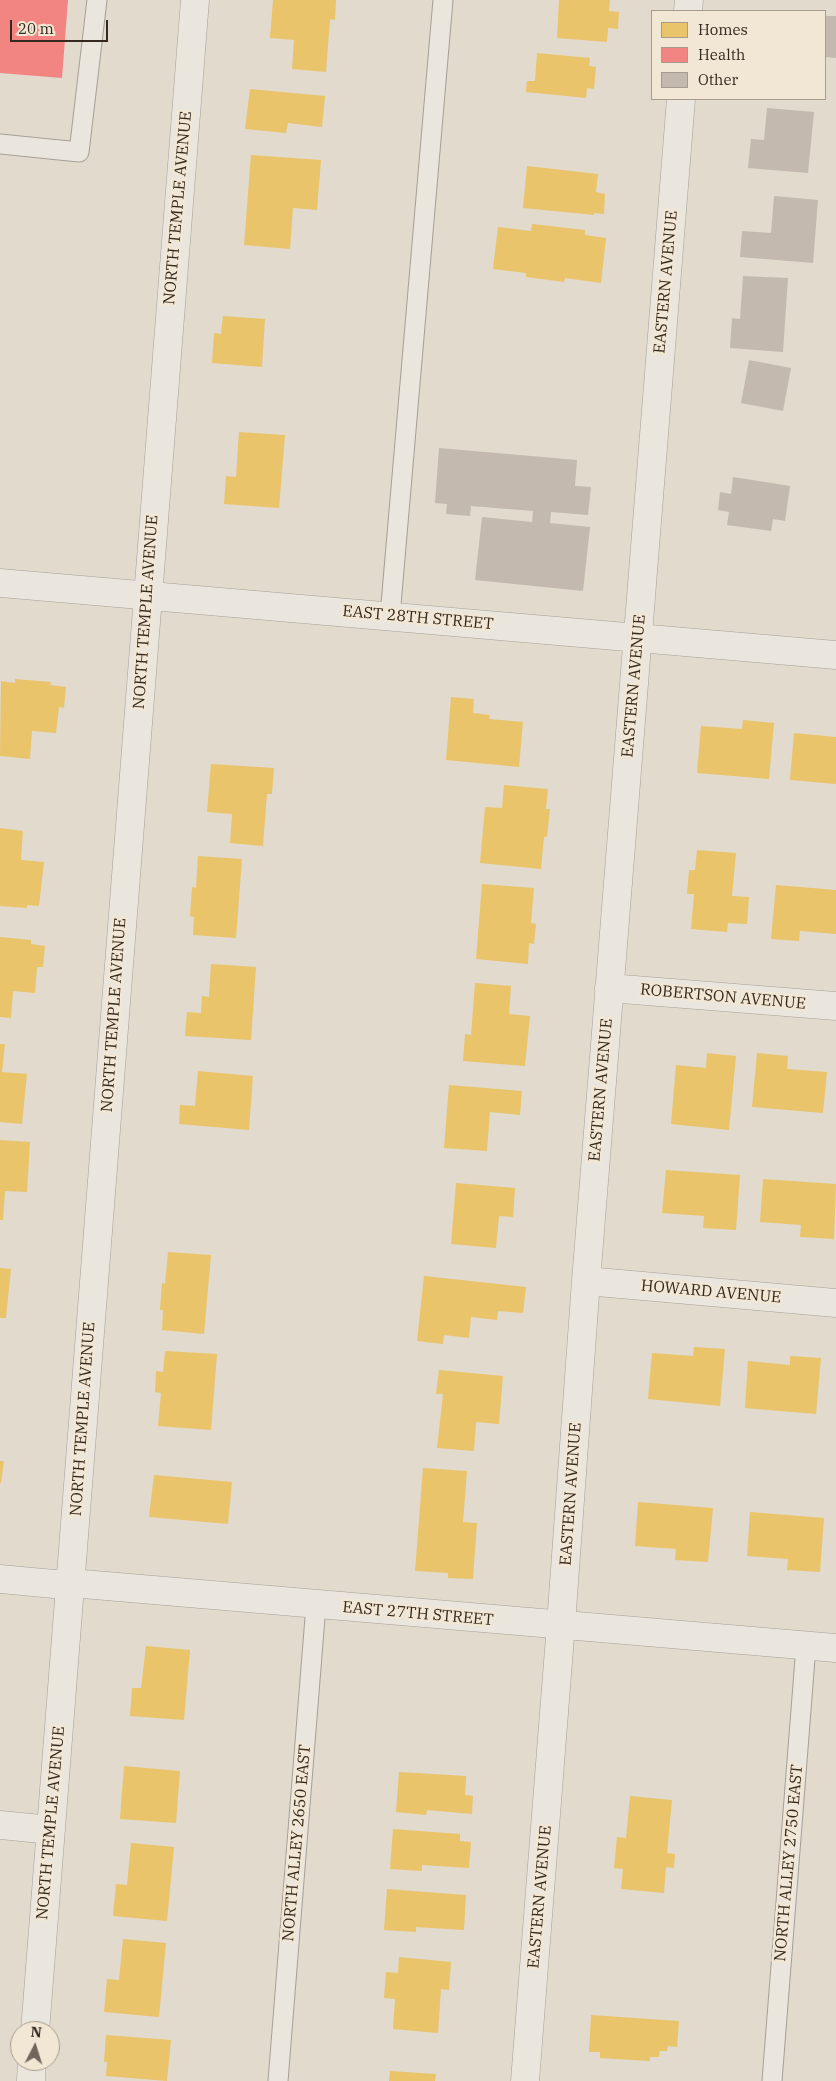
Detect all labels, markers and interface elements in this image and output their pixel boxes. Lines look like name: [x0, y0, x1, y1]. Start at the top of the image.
scale bar: [12, 10, 110, 42]
legend: [651, 10, 826, 100]
text: 20 m: [18, 19, 54, 38]
text: Homes: [698, 20, 748, 39]
text: Health: [698, 45, 745, 64]
text: Other: [698, 70, 738, 89]
street label: NORTH TEMPLE AVENUE: [160, 110, 196, 306]
street label: EASTERN AVENUE: [650, 210, 682, 354]
street label: NORTH TEMPLE AVENUE: [130, 514, 162, 710]
street label: EAST 28TH STREET: [342, 602, 494, 634]
street label: EASTERN AVENUE: [618, 614, 650, 758]
street label: NORTH TEMPLE AVENUE: [98, 917, 130, 1113]
street label: ROBERTSON AVENUE: [639, 980, 807, 1014]
street label: EASTERN AVENUE: [585, 1018, 617, 1162]
street label: HOWARD AVENUE: [640, 1276, 782, 1308]
street label: NORTH TEMPLE AVENUE: [67, 1321, 99, 1517]
street label: EASTERN AVENUE: [556, 1422, 586, 1566]
street label: EAST 27TH STREET: [342, 1598, 494, 1630]
street label: NORTH TEMPLE AVENUE: [33, 1725, 69, 1921]
street label: NORTH ALLEY 2650 EAST: [279, 1744, 315, 1942]
street label: NORTH ALLEY 2750 EAST: [771, 1764, 807, 1962]
street label: EASTERN AVENUE: [524, 1825, 556, 1969]
north arrow: [10, 2021, 60, 2071]
text: N: [30, 2023, 43, 2042]

